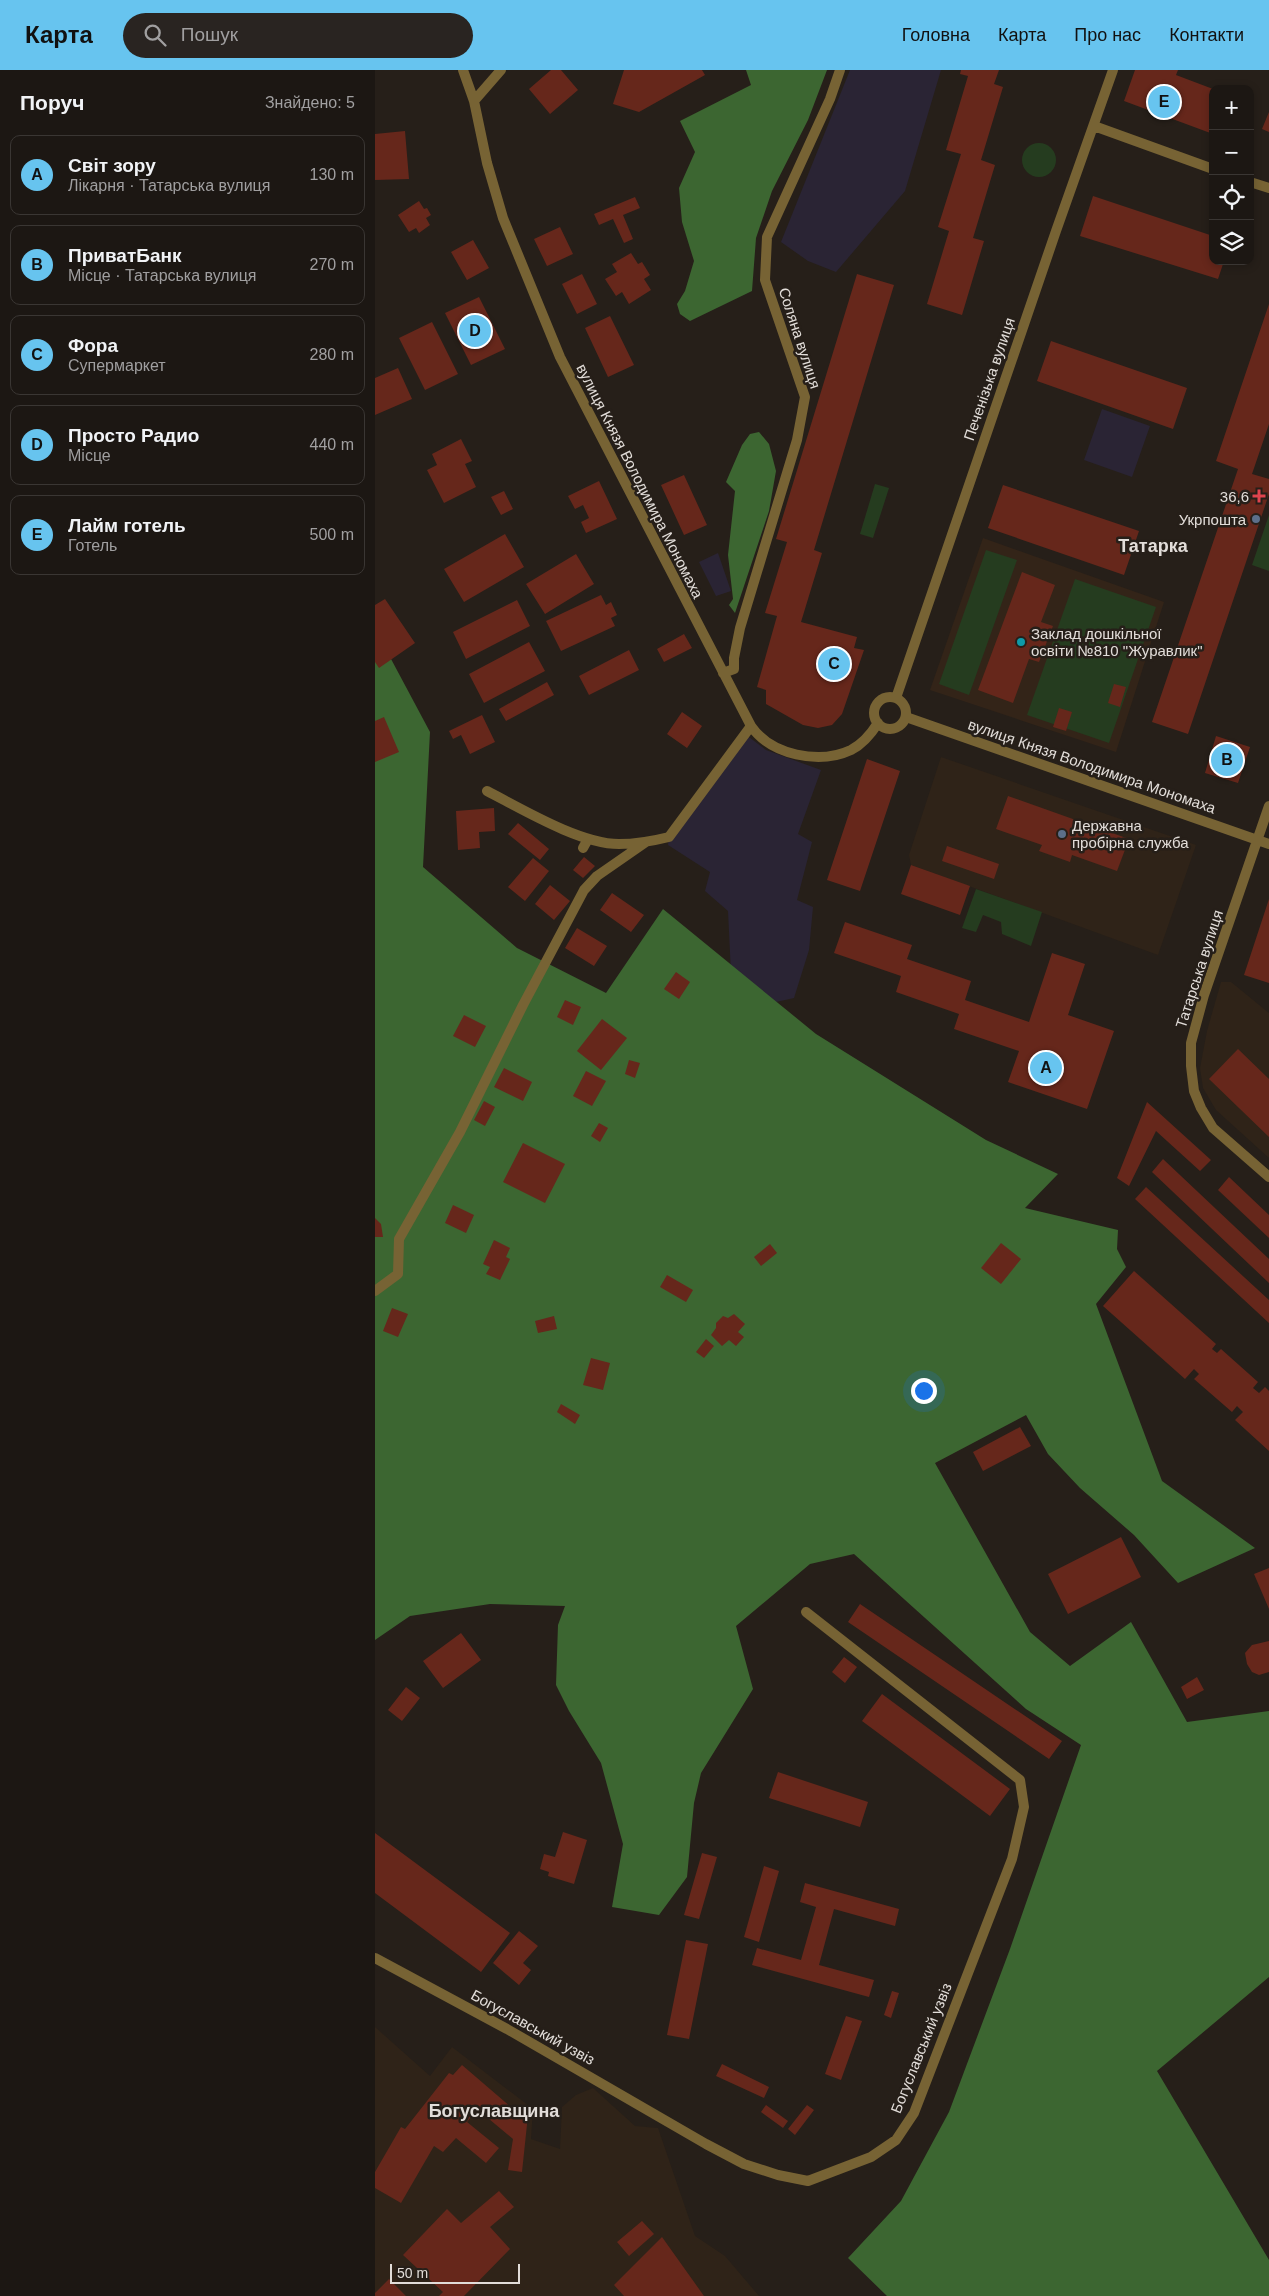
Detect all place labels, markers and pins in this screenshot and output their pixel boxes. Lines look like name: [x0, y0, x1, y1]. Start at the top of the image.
pin: E: [1148, 83, 1180, 121]
pin: D: [459, 312, 491, 350]
place label: 36,6: [1220, 488, 1249, 505]
marker: 36,6: [1253, 490, 1265, 502]
place label: Укрпошта: [1179, 511, 1247, 528]
marker: Укрпошта: [1250, 513, 1262, 525]
place label: Заклад дошкільної освіти №810 "Журавлик": [1031, 625, 1203, 659]
marker: Заклад дошкільної освіти №810 "Журавлик": [1015, 636, 1027, 648]
pin: C: [818, 645, 850, 683]
pin: B: [1211, 741, 1243, 779]
place label: Державна пробірна служба: [1072, 817, 1189, 851]
marker: Державна пробірна служба: [1056, 828, 1068, 840]
pin: A: [1030, 1049, 1062, 1087]

